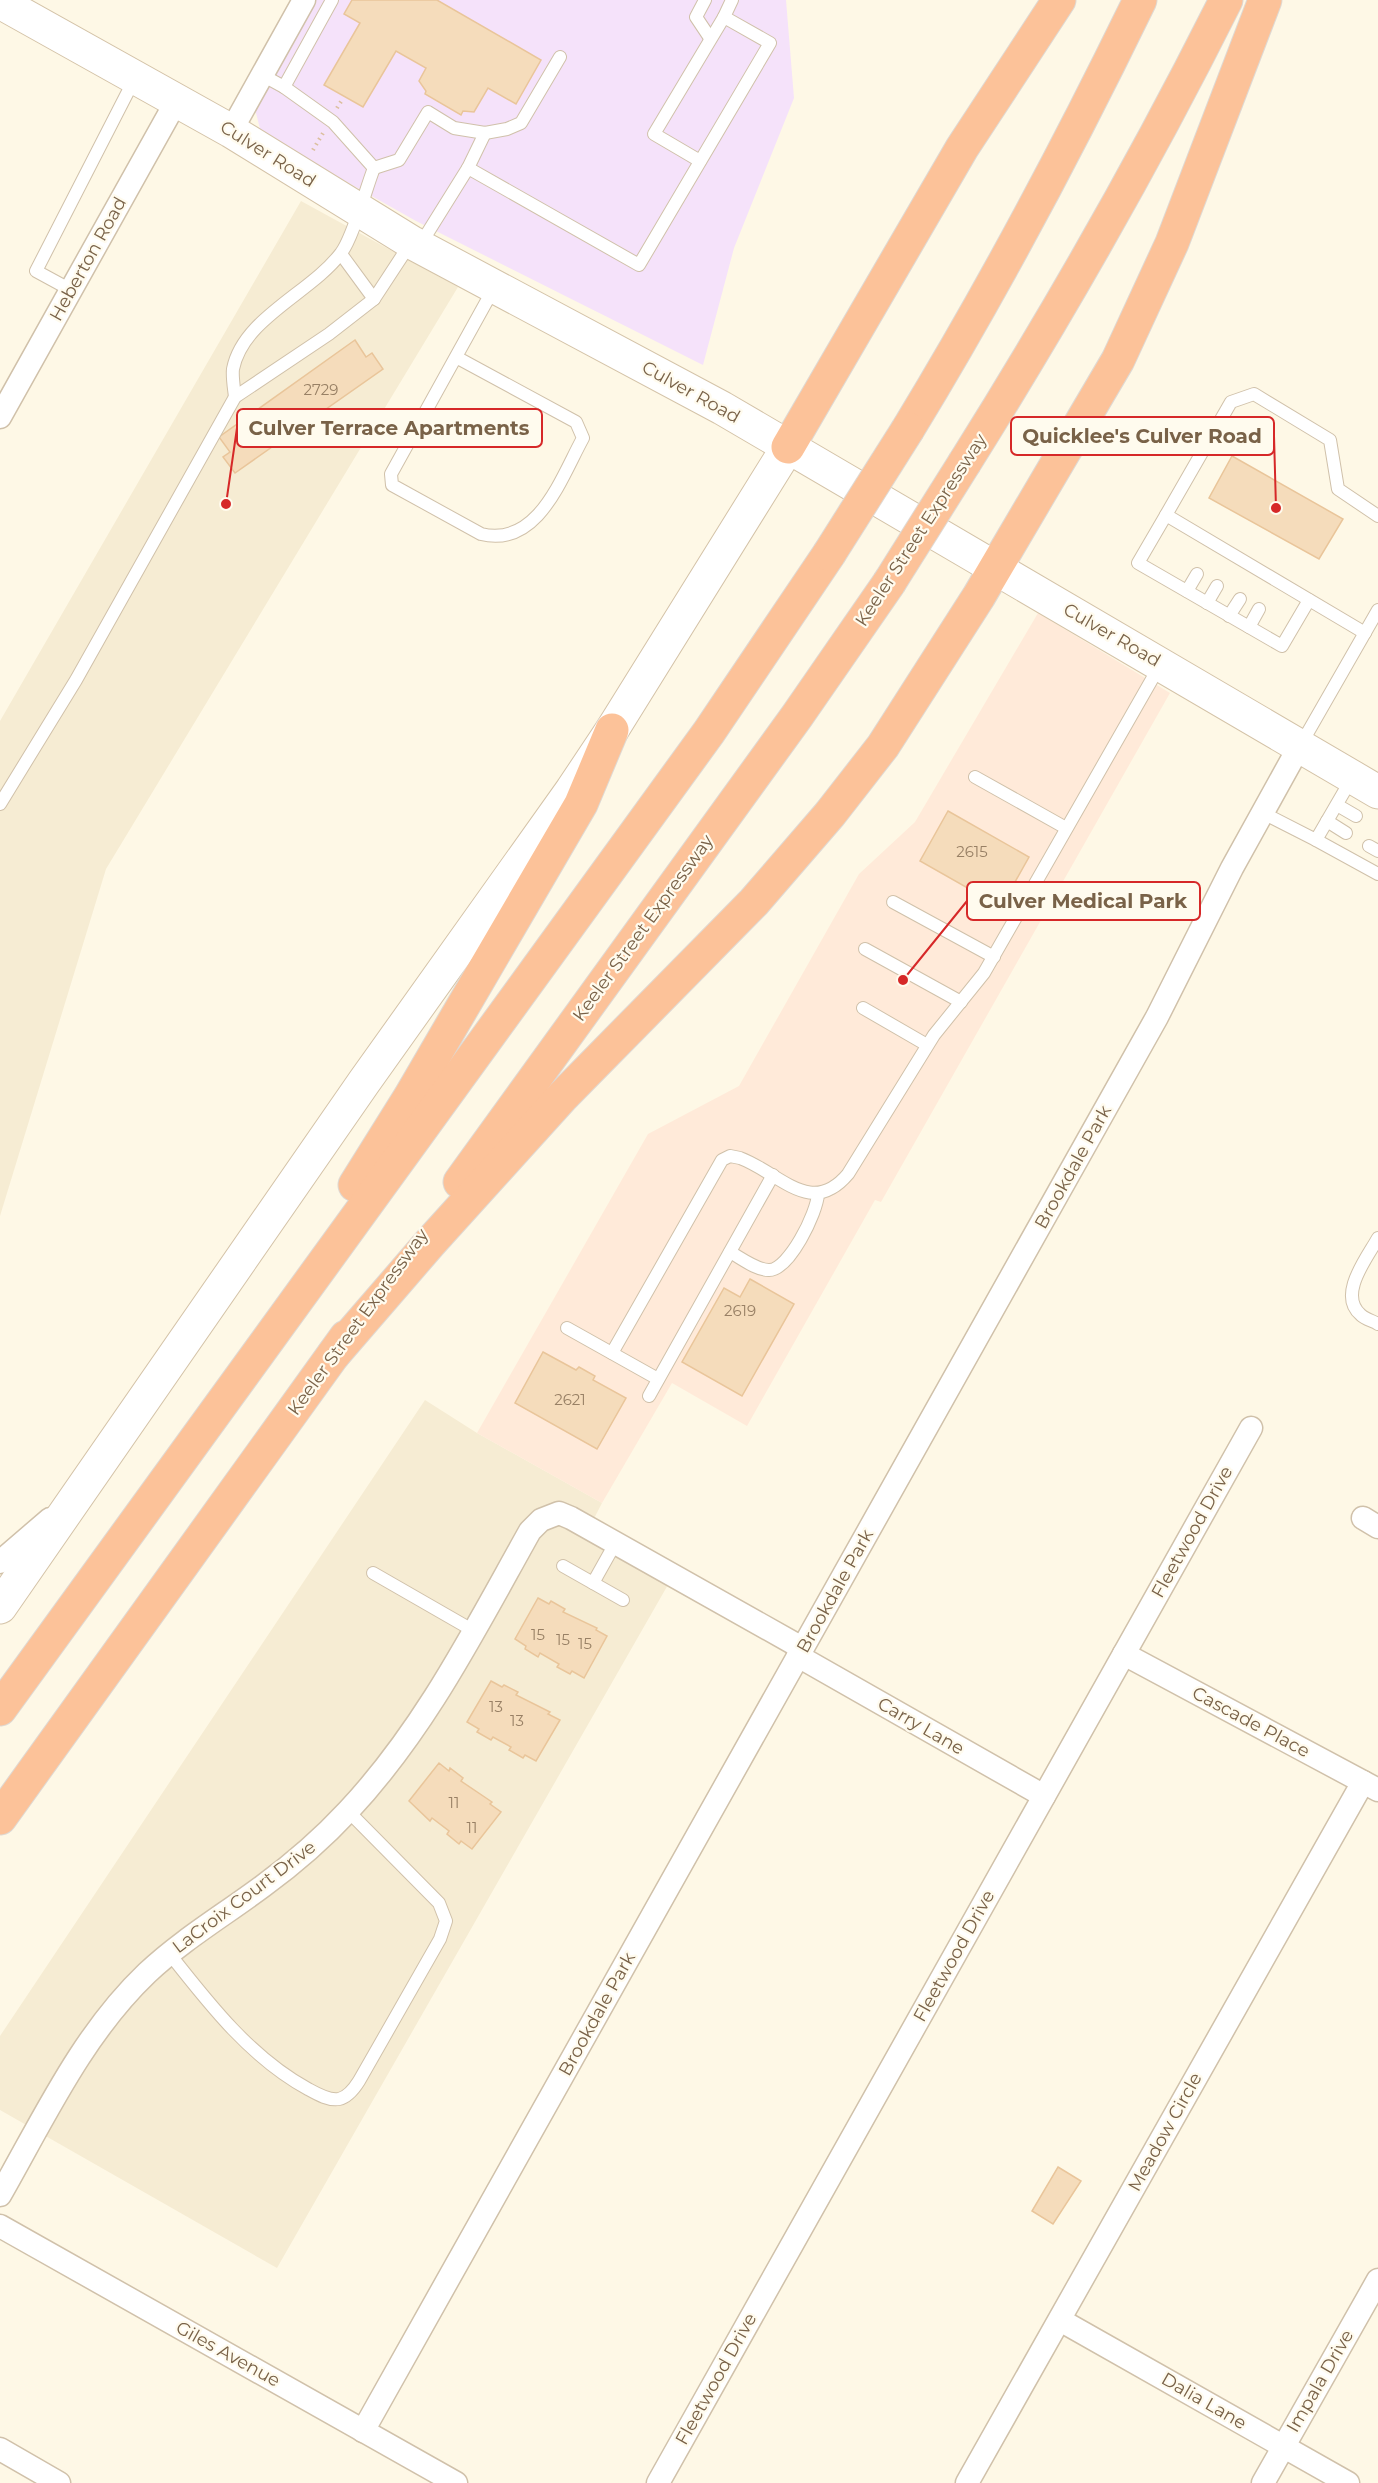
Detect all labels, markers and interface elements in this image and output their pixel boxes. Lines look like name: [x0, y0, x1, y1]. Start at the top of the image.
street label: Culver Road: [216, 116, 320, 192]
street label: Heberton Road: [45, 193, 131, 325]
street label: Culver Road: [638, 356, 744, 428]
house number: 2729: [304, 380, 338, 399]
callout: Culver Terrace Apartments: [237, 409, 542, 447]
text: Culver Terrace Apartments: [249, 416, 530, 440]
callout: Quicklee's Culver Road: [1011, 417, 1274, 455]
text: Quicklee's Culver Road: [1022, 424, 1262, 448]
street label: Keeler Street Expressway: [850, 429, 992, 630]
street label: Culver Road: [1059, 598, 1165, 672]
street label: Keeler Street Expressway: [568, 830, 718, 1026]
house number: 2615: [956, 842, 988, 861]
callout: Culver Medical Park: [967, 882, 1200, 920]
text: Culver Medical Park: [979, 889, 1188, 913]
street label: Brookdale Park: [1030, 1101, 1116, 1233]
street label: Keeler Street Expressway: [283, 1224, 433, 1420]
house number: 2619: [724, 1301, 756, 1320]
house number: 2621: [554, 1390, 586, 1409]
street label: Fleetwood Drive: [1147, 1462, 1237, 1602]
street label: Brookdale Park: [792, 1525, 878, 1657]
house number: 15: [531, 1625, 545, 1644]
house number: 15: [556, 1630, 570, 1649]
house number: 15: [578, 1634, 592, 1653]
street label: Cascade Place: [1189, 1682, 1314, 1762]
street label: Carry Lane: [874, 1692, 968, 1760]
house number: 13: [489, 1697, 503, 1716]
house number: 13: [510, 1711, 524, 1730]
house number: 11: [449, 1793, 459, 1812]
house number: 11: [467, 1818, 477, 1837]
street label: LaCroix Court Drive: [168, 1836, 320, 1958]
street label: Fleetwood Drive: [909, 1886, 999, 2026]
street label: Brookdale Park: [554, 1948, 640, 2080]
street label: Meadow Circle: [1123, 2069, 1207, 2195]
street label: Fleetwood Drive: [671, 2309, 761, 2449]
street label: Giles Avenue: [172, 2316, 284, 2392]
street label: Impala Drive: [1282, 2326, 1358, 2436]
street label: Dalia Lane: [1157, 2368, 1251, 2434]

